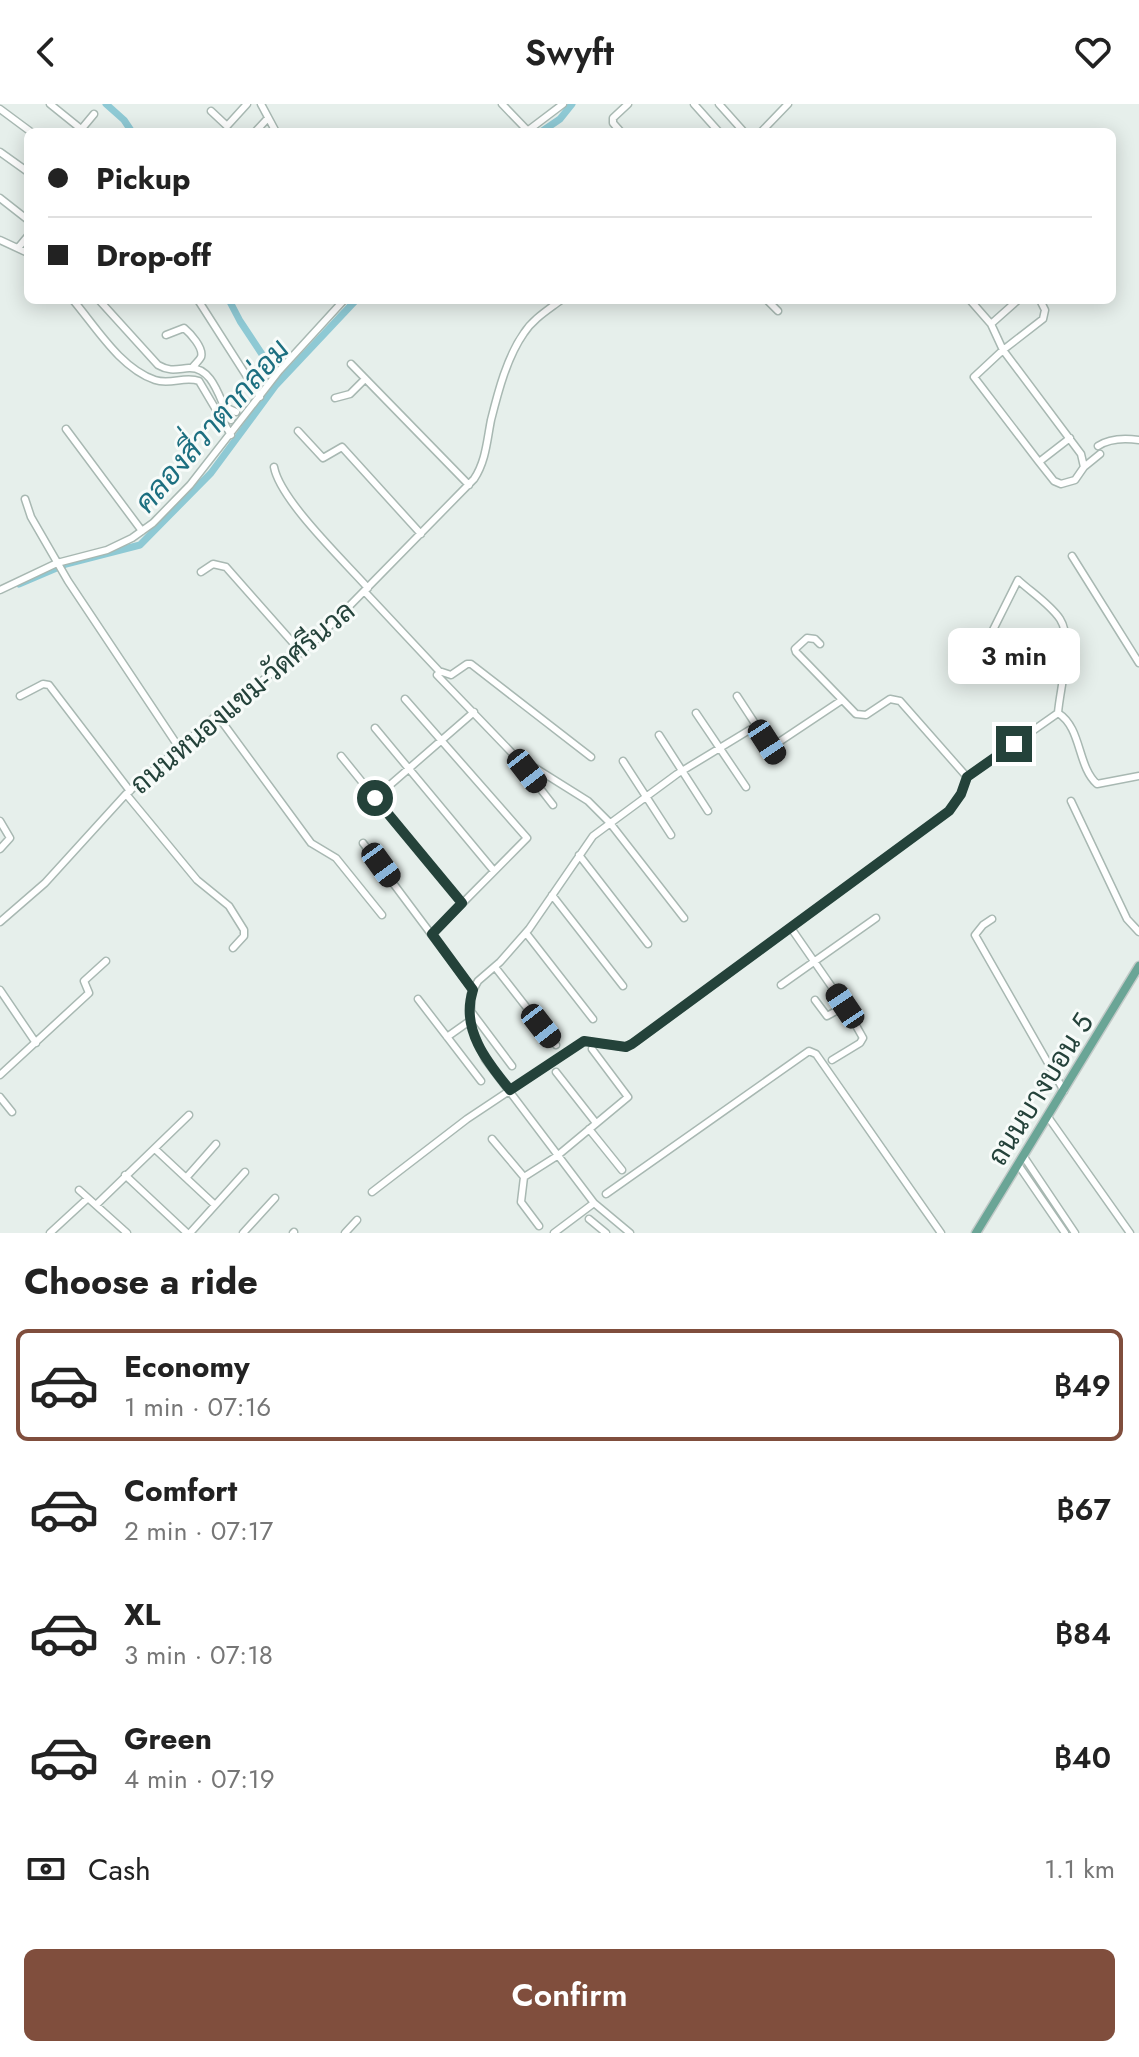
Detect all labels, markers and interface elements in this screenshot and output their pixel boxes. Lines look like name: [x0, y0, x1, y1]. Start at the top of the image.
text: Swyft: [525, 26, 614, 78]
icon: back: [24, 30, 68, 74]
icon: heart: [1071, 30, 1115, 74]
text: Pickup: [96, 157, 191, 200]
text: Drop-off: [96, 234, 211, 277]
water label: คลองสี่วาตากล่อม: [121, 327, 299, 522]
street label: ถนนหนองแขม-วัดศรีนวล: [121, 591, 364, 804]
callout: 3 min: [948, 628, 1080, 684]
text: 3 min: [981, 637, 1047, 675]
car: [744, 715, 790, 769]
route end: [996, 726, 1032, 762]
car: [503, 745, 551, 797]
route start: [357, 780, 393, 816]
car: [357, 839, 405, 891]
car: [822, 979, 868, 1033]
car: [517, 1000, 565, 1052]
street label: ถนนบางบอน 5: [977, 1005, 1104, 1173]
text: Choose a ride: [24, 1255, 258, 1307]
text: Economy: [124, 1345, 250, 1388]
icon: car: [28, 1349, 100, 1421]
text: ฿49: [1054, 1364, 1111, 1407]
text: 1 min · 07:16: [124, 1388, 271, 1426]
text: Comfort: [124, 1469, 237, 1512]
icon: car: [28, 1473, 100, 1545]
text: ฿67: [1056, 1488, 1111, 1531]
text: 2 min · 07:17: [124, 1512, 273, 1550]
text: XL: [124, 1593, 160, 1636]
icon: car: [28, 1597, 100, 1669]
text: ฿84: [1055, 1612, 1111, 1655]
text: 3 min · 07:18: [124, 1636, 273, 1674]
text: Green: [124, 1717, 212, 1760]
icon: car: [28, 1721, 100, 1793]
text: ฿40: [1054, 1736, 1111, 1779]
text: 4 min · 07:19: [124, 1760, 275, 1798]
icon: cash: [24, 1847, 68, 1891]
text: Cash: [88, 1848, 151, 1891]
text: 1.1 km: [1044, 1850, 1115, 1888]
button: Confirm: [24, 1949, 1115, 2041]

